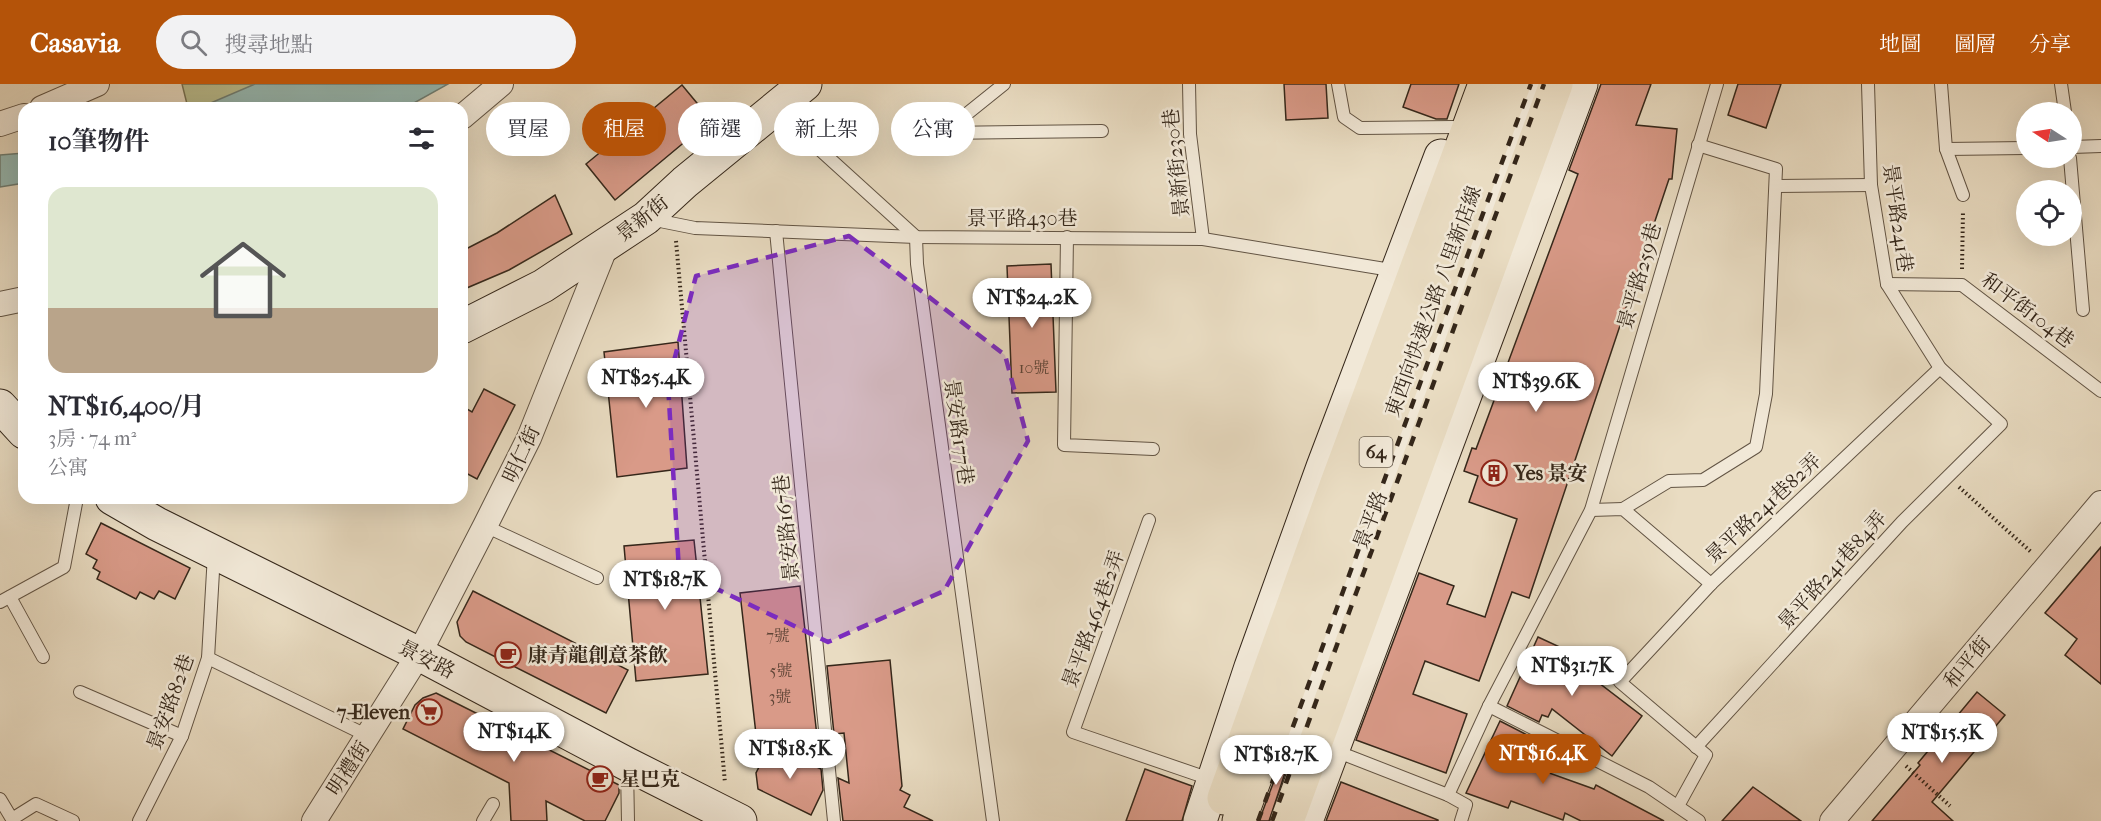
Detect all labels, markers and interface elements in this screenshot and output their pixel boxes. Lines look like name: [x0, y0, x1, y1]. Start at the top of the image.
search box: [156, 15, 576, 69]
text: Casavia: [30, 26, 120, 59]
icon: search: [177, 26, 210, 59]
text: 搜尋地點: [225, 32, 313, 58]
text: 地圖: [1879, 32, 1921, 56]
text: 圖層: [1954, 32, 1996, 56]
text: 分享: [2029, 32, 2071, 56]
chip: 買屋: [486, 102, 570, 156]
chip: 租屋: [582, 102, 666, 156]
chip: 篩選: [678, 102, 762, 156]
chip: 新上架: [774, 102, 879, 156]
chip: 公寓: [891, 102, 975, 156]
north arrow: [2016, 102, 2082, 168]
map controls: [2016, 102, 2082, 246]
street label: 景新街230巷: [1159, 107, 1194, 219]
icon: filters: [405, 122, 438, 155]
text: 10筆物件: [48, 126, 149, 157]
street label: 景平路241巷: [1879, 162, 1916, 274]
button: locate: [2016, 180, 2082, 246]
street label: 東西向快速公路 八里新店線: [1381, 182, 1486, 420]
street label: 景新街: [612, 191, 673, 246]
street label: 景平路430巷: [966, 207, 1078, 230]
street label: 景平路259巷: [1613, 220, 1666, 332]
icon: home: [189, 226, 297, 334]
street label: 和平街104巷: [1977, 268, 2078, 353]
pin: NT$24.2K: [970, 278, 1094, 329]
text: NT$24.2K: [987, 286, 1077, 309]
pin: NT$25.4K: [584, 358, 708, 409]
house number: 10號: [1019, 358, 1049, 377]
pin: NT$39.6K: [1474, 362, 1598, 413]
text: NT$25.4K: [601, 366, 691, 389]
text: NT$39.6K: [1492, 370, 1580, 393]
street label: 景安路177巷: [940, 378, 977, 486]
text: NT$16,400/月: [48, 391, 205, 422]
street label: 明仁街: [498, 422, 545, 486]
text: 3房 · 74 m²: [48, 427, 136, 450]
road number: 64: [1360, 437, 1392, 467]
street label: 景平路241巷82弄: [1701, 449, 1826, 568]
text: 公寓: [48, 456, 88, 479]
building icon: Yes 景安: [1479, 458, 1509, 488]
place label: Yes 景安: [1513, 462, 1587, 485]
street label: 景安路167巷: [769, 473, 804, 583]
street label: 景平路: [1349, 488, 1392, 552]
street label: 景平路241巷84弄: [1773, 507, 1891, 634]
street label: 景平路464巷2弄: [1058, 547, 1129, 691]
pin: NT$18.7K: [603, 560, 727, 611]
text: NT$18.7K: [623, 568, 707, 591]
house number: 7號: [766, 626, 790, 645]
street label: 和平街: [1939, 632, 1995, 693]
street label: 景安路: [395, 636, 459, 683]
cafe icon: 康青龍創意茶飲: [493, 640, 523, 670]
place label: 康青龍創意茶飲: [528, 644, 668, 667]
pin: NT$31.7K: [1510, 646, 1634, 697]
street label: 景安路82巷: [143, 651, 198, 753]
text: NT$31.7K: [1531, 654, 1613, 677]
house number: 5號: [770, 661, 792, 680]
house number: 3號: [769, 687, 791, 706]
supermarket icon: 7-Eleven: [414, 697, 444, 727]
place label: 7-Eleven: [336, 701, 410, 724]
pin: NT$14K: [465, 712, 563, 763]
pin: NT$15.5K: [1880, 713, 2004, 764]
text: NT$14K: [477, 720, 551, 743]
text: NT$15.5K: [1901, 721, 1983, 744]
pin: NT$18.5K: [728, 729, 852, 780]
pin: NT$16.4K: [1481, 734, 1605, 785]
pin: NT$18.7K: [1214, 735, 1338, 786]
street label: 明禮街: [322, 737, 374, 800]
text: NT$18.5K: [748, 737, 832, 760]
text: NT$16.4K: [1499, 742, 1587, 765]
text: NT$18.7K: [1234, 743, 1318, 766]
cafe icon: 星巴克: [585, 764, 615, 794]
place label: 星巴克: [620, 768, 680, 791]

